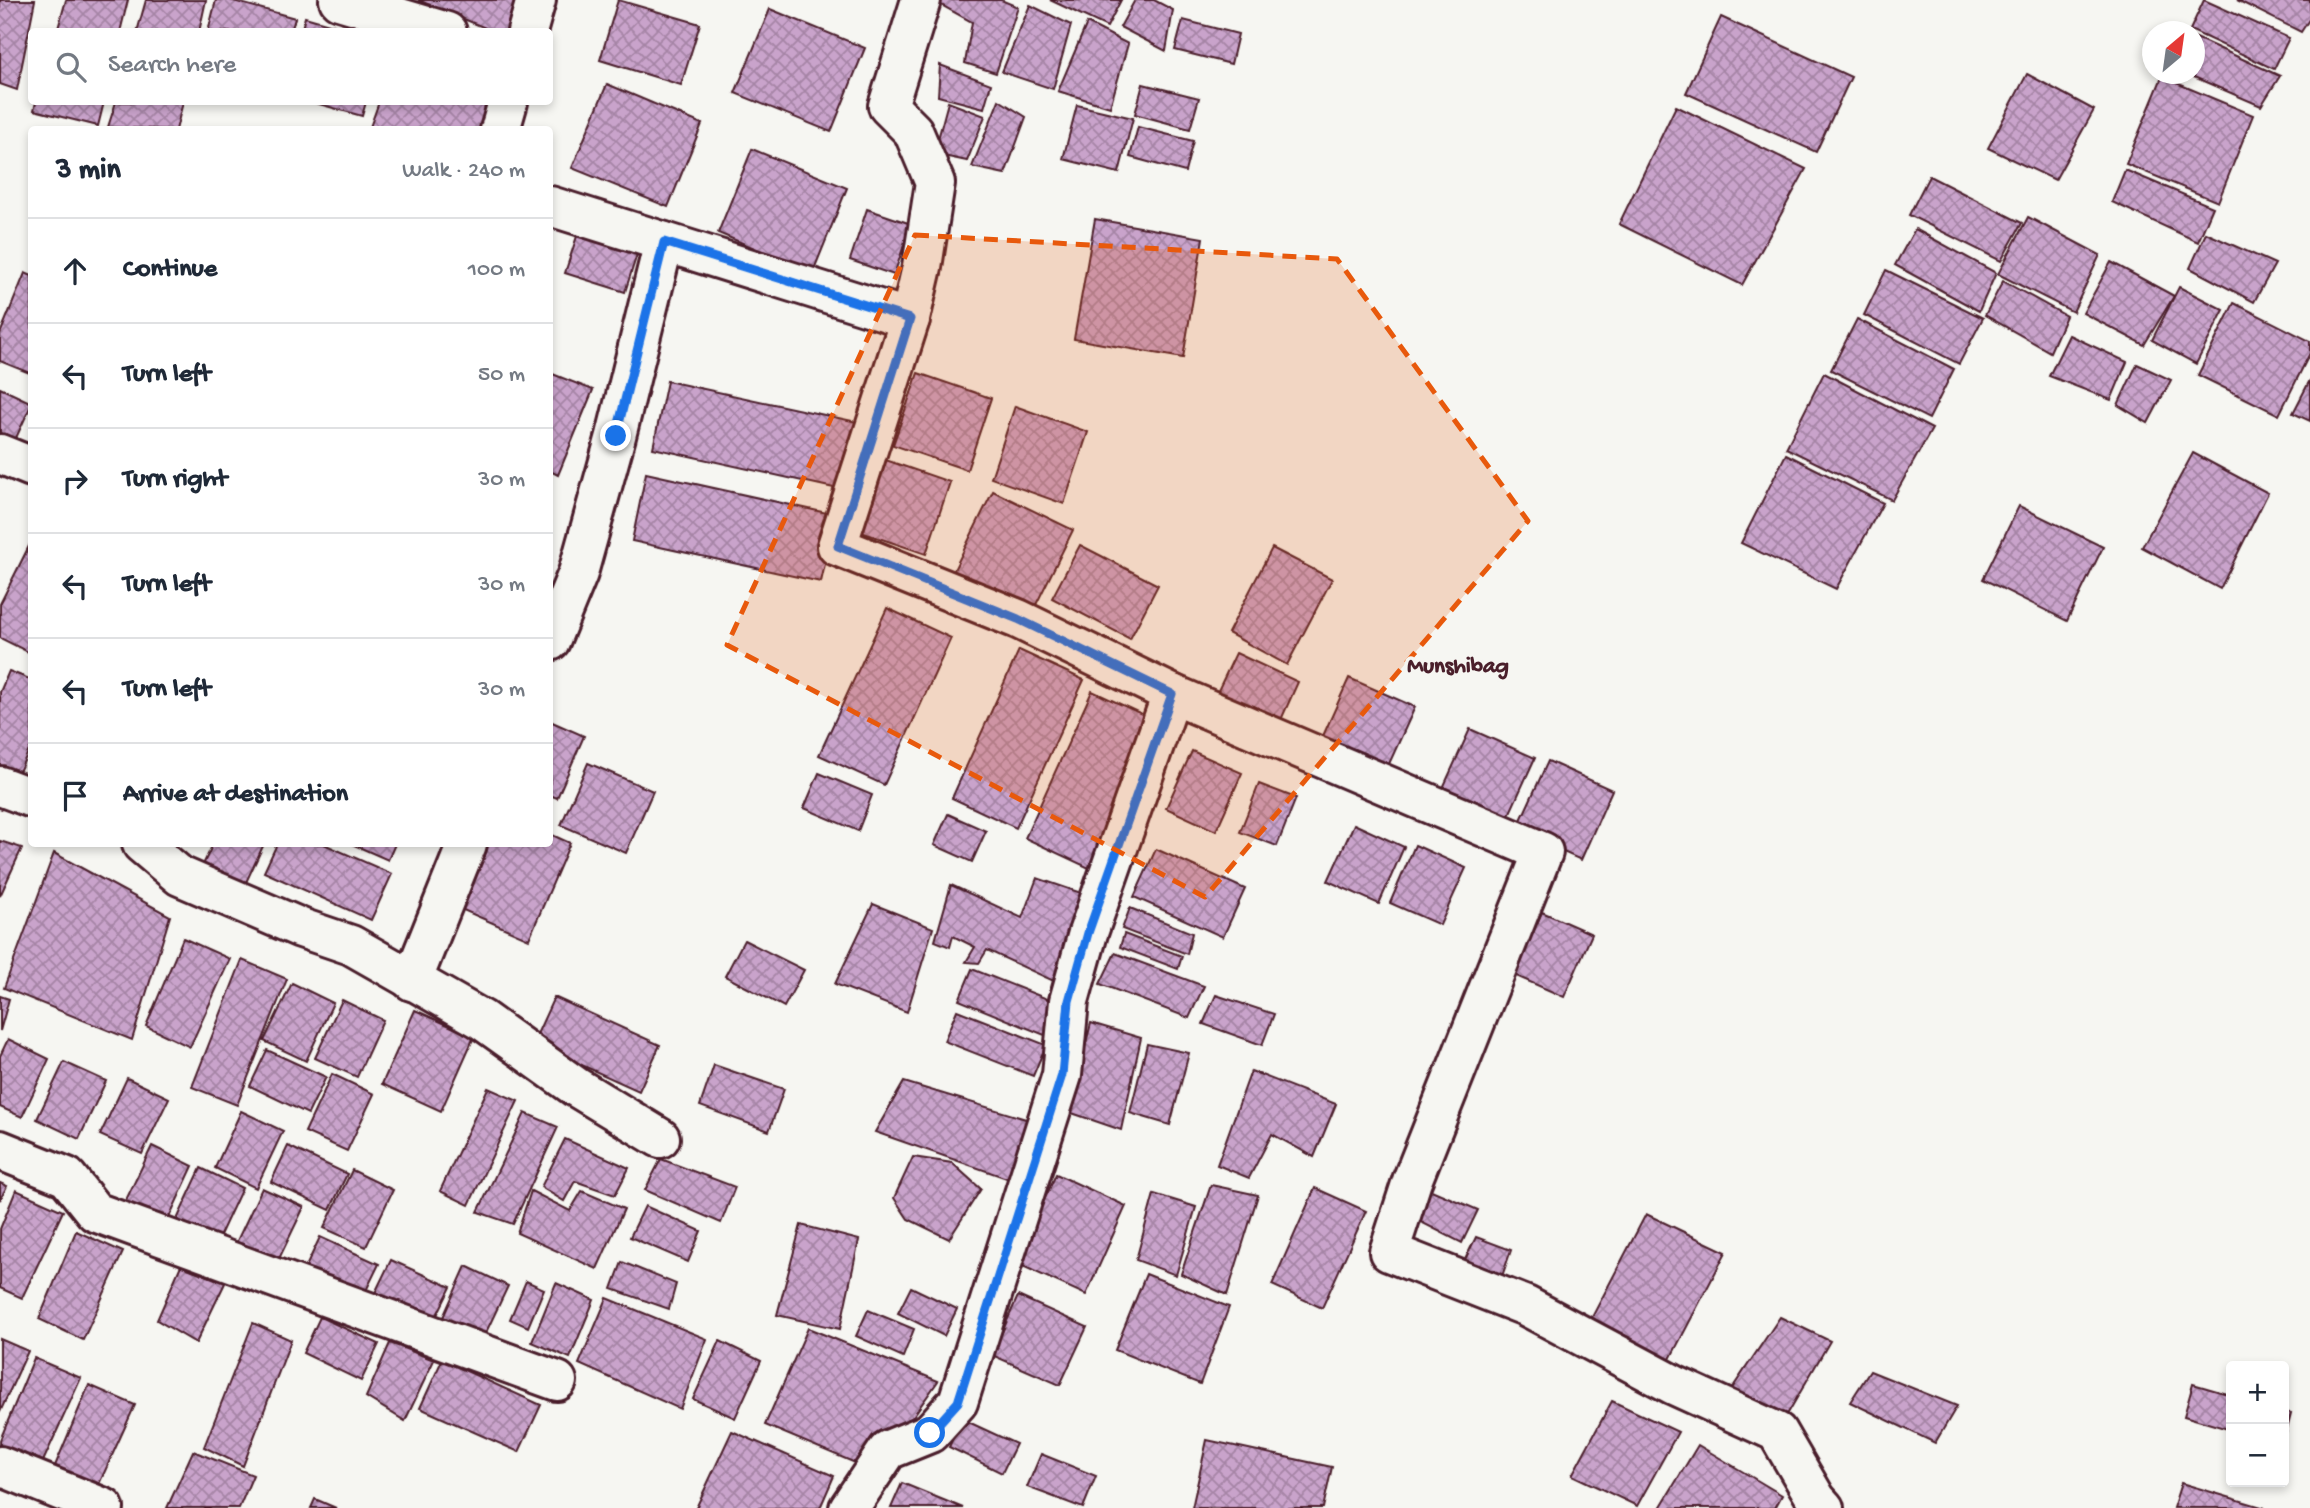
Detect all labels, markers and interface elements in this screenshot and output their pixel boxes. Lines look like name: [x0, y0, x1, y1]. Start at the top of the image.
north arrow: [2142, 21, 2205, 84]
search box: [28, 28, 553, 105]
icon: search: [52, 48, 90, 86]
text: Search here: [108, 51, 236, 82]
text: 3 min: [56, 154, 121, 189]
text: Walk · 240 m: [402, 158, 525, 185]
icon: ahead: [56, 252, 94, 290]
text: Continue: [123, 255, 217, 286]
text: 100 m: [468, 257, 525, 284]
icon: left: [56, 357, 94, 395]
text: Turn left: [123, 360, 211, 391]
text: 50 m: [478, 362, 525, 389]
route end: [600, 420, 631, 451]
icon: right: [56, 462, 94, 500]
text: Turn right: [123, 465, 227, 496]
text: 30 m: [478, 467, 525, 494]
icon: left: [56, 567, 94, 605]
text: Turn left: [123, 570, 211, 601]
text: 30 m: [478, 572, 525, 599]
district label: Munshibag: [1407, 654, 1509, 681]
icon: left: [56, 672, 94, 710]
text: Turn left: [123, 675, 211, 706]
text: 30 m: [478, 677, 525, 704]
icon: arrive: [56, 777, 94, 815]
text: Arrive at destination: [123, 780, 348, 811]
map controls: [2226, 1361, 2289, 1487]
button: +: [2226, 1361, 2289, 1424]
route start: [914, 1417, 945, 1448]
button: −: [2226, 1424, 2289, 1487]

